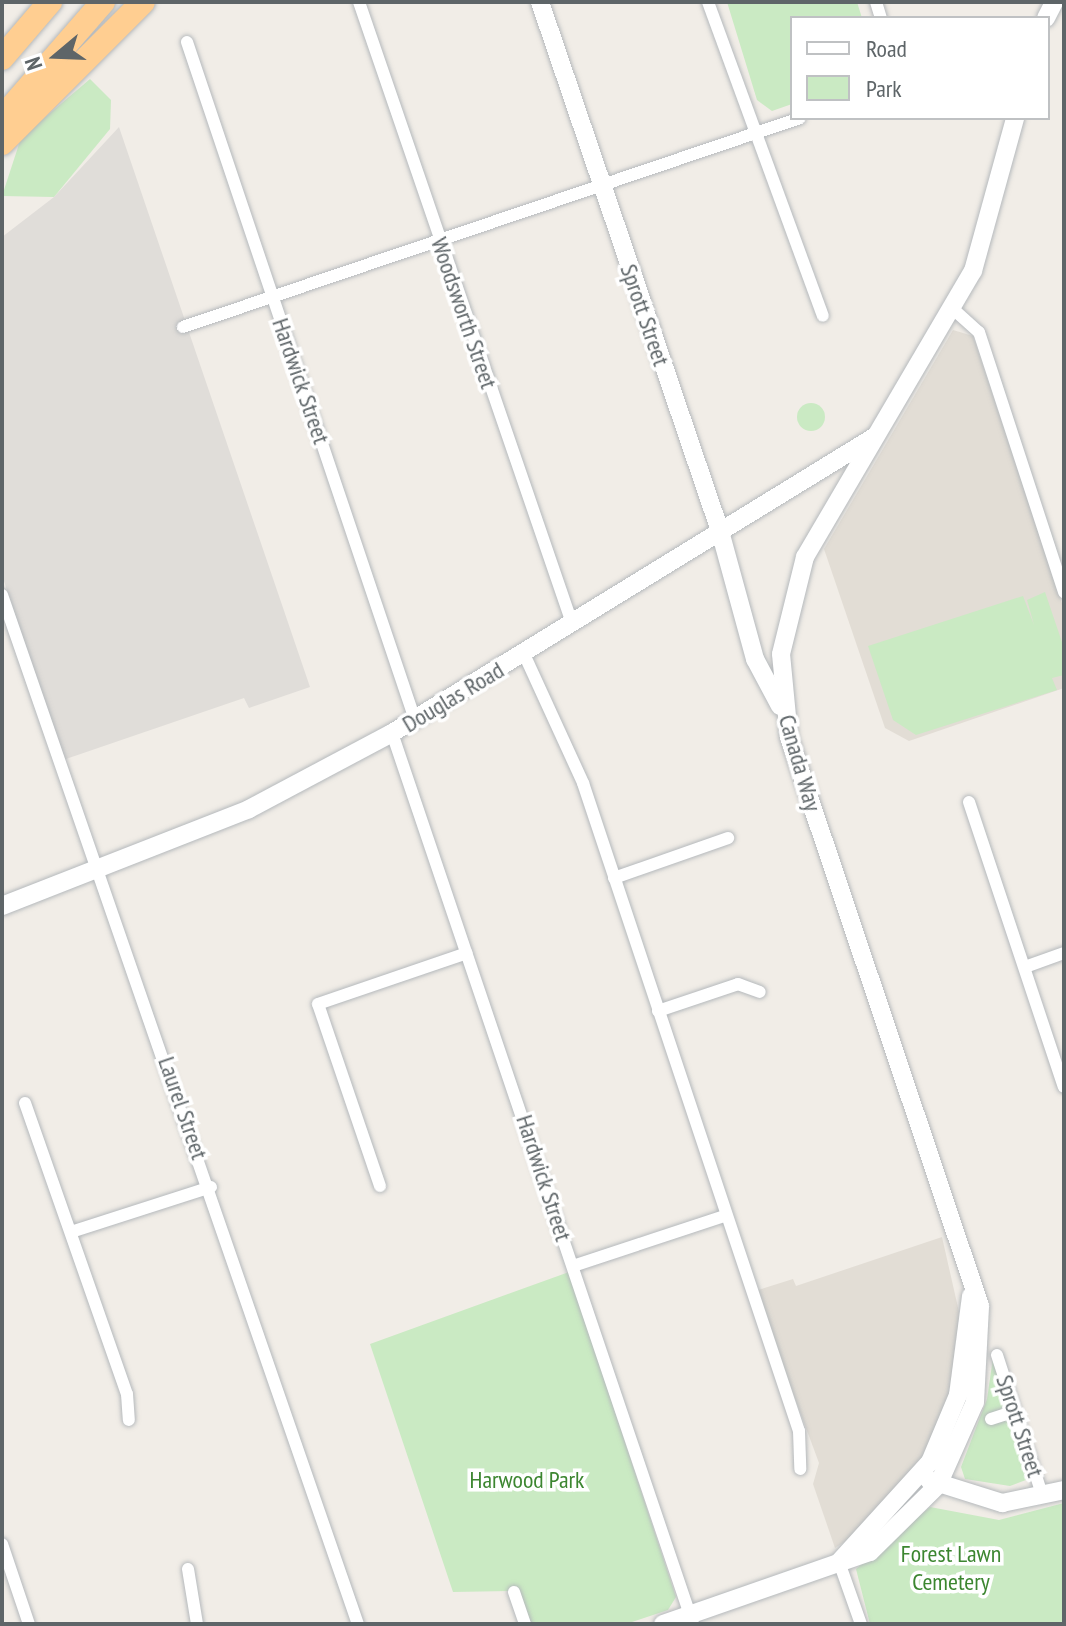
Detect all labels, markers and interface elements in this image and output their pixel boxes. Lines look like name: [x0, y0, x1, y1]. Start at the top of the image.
north arrow: [16, 16, 96, 96]
legend: [790, 16, 1050, 120]
text: Road: [866, 33, 907, 64]
text: N: [18, 54, 48, 74]
text: Park: [866, 73, 902, 104]
street label: Woodsworth Street: [425, 234, 503, 392]
street label: Sprott Street: [614, 260, 676, 370]
street label: Hardwick Street: [266, 314, 336, 448]
street label: Douglas Road: [397, 656, 509, 738]
street label: Canada Way: [772, 711, 828, 815]
street label: Laurel Street: [152, 1053, 214, 1163]
street label: Hardwick Street: [510, 1111, 578, 1245]
street label: Sprott Street: [990, 1371, 1050, 1481]
park label: Harwood Park: [470, 1466, 584, 1494]
park label: Forest Lawn Cemetery: [901, 1540, 1001, 1596]

